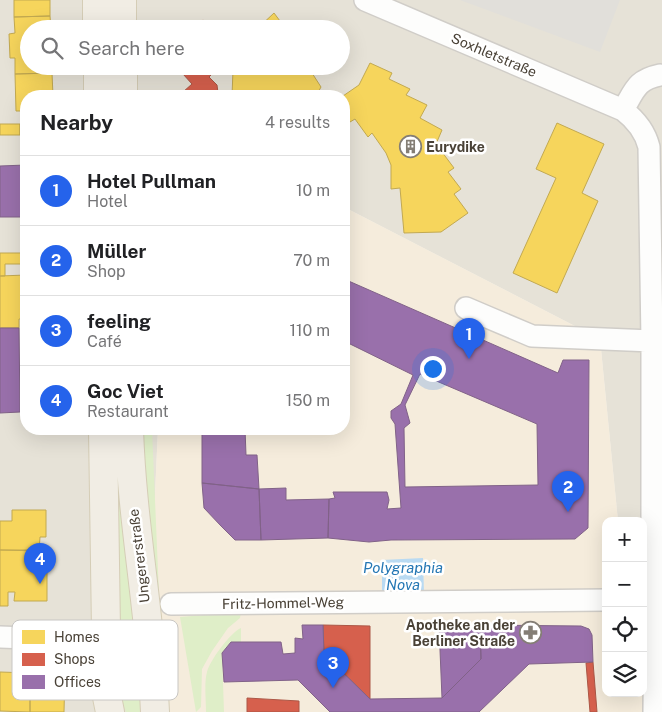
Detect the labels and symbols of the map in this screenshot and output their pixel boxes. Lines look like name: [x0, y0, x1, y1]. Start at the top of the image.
street label: Soxhletstraße: [449, 30, 539, 80]
building icon: Eurydike: [398, 135, 422, 159]
place label: Eurydike: [426, 139, 485, 155]
pin: 1: [453, 318, 485, 359]
your location: [420, 356, 446, 382]
pin: 2: [552, 471, 584, 512]
street label: Ungererstraße: [125, 508, 153, 604]
pin: 4: [24, 543, 56, 584]
water label: Polygraphia Nova: [363, 559, 443, 593]
street label: Fritz-Hommel-Weg: [222, 594, 345, 612]
place label: Apotheke an der Berliner Straße: [406, 617, 515, 649]
legend: [12, 620, 178, 700]
pharmacy icon: Apotheke an der Berliner Straße: [519, 621, 543, 645]
text: Homes: [54, 629, 100, 645]
pin: 3: [317, 647, 349, 688]
text: Shops: [54, 651, 95, 667]
text: Offices: [54, 674, 101, 690]

